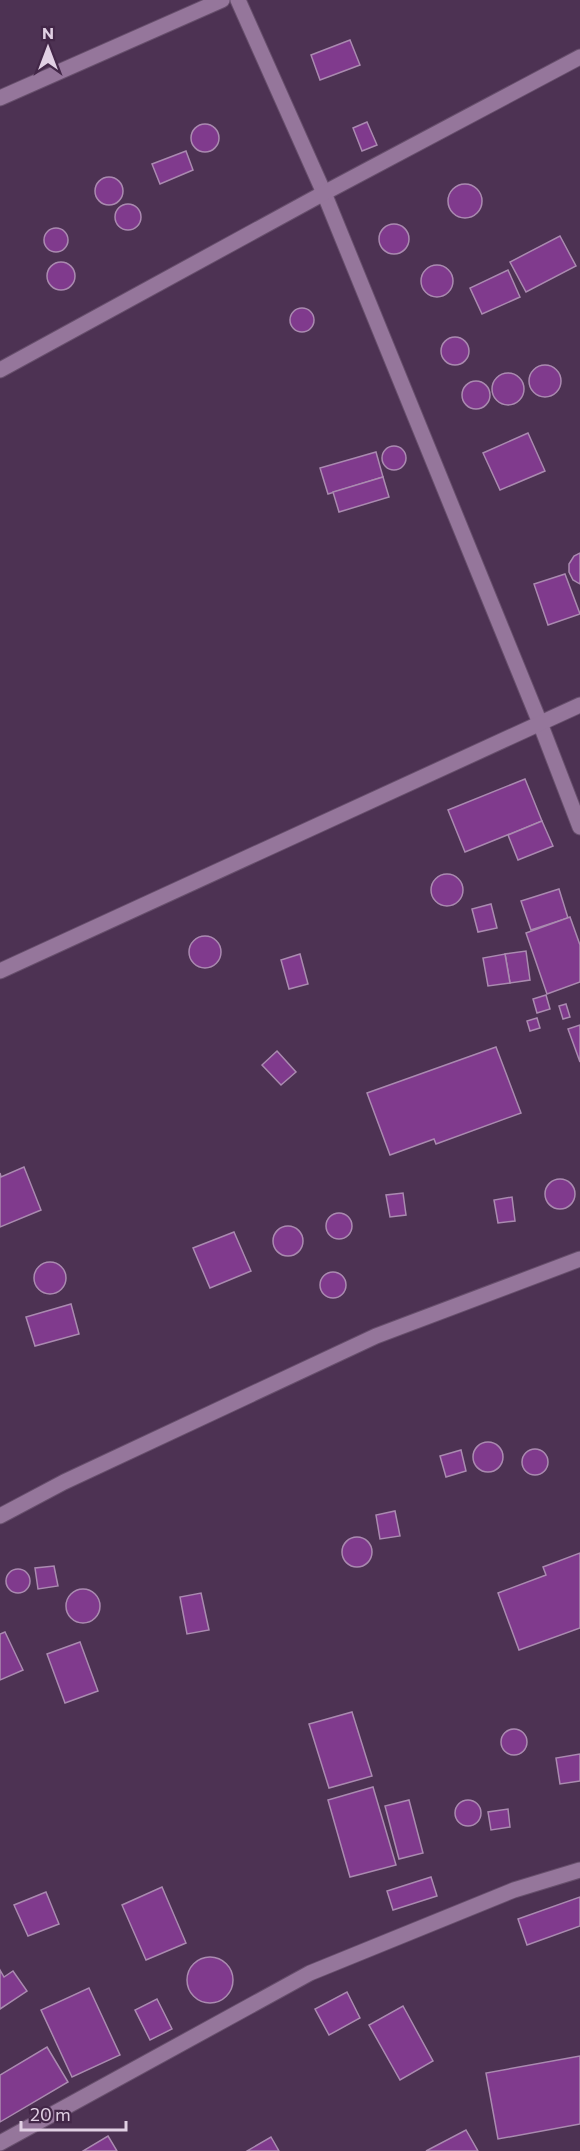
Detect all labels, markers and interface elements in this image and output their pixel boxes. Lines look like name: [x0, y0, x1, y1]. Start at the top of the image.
north arrow: [18, 18, 78, 78]
text: N: [42, 23, 54, 42]
scale bar: [21, 2094, 126, 2132]
text: 20 m: [30, 2103, 71, 2125]

